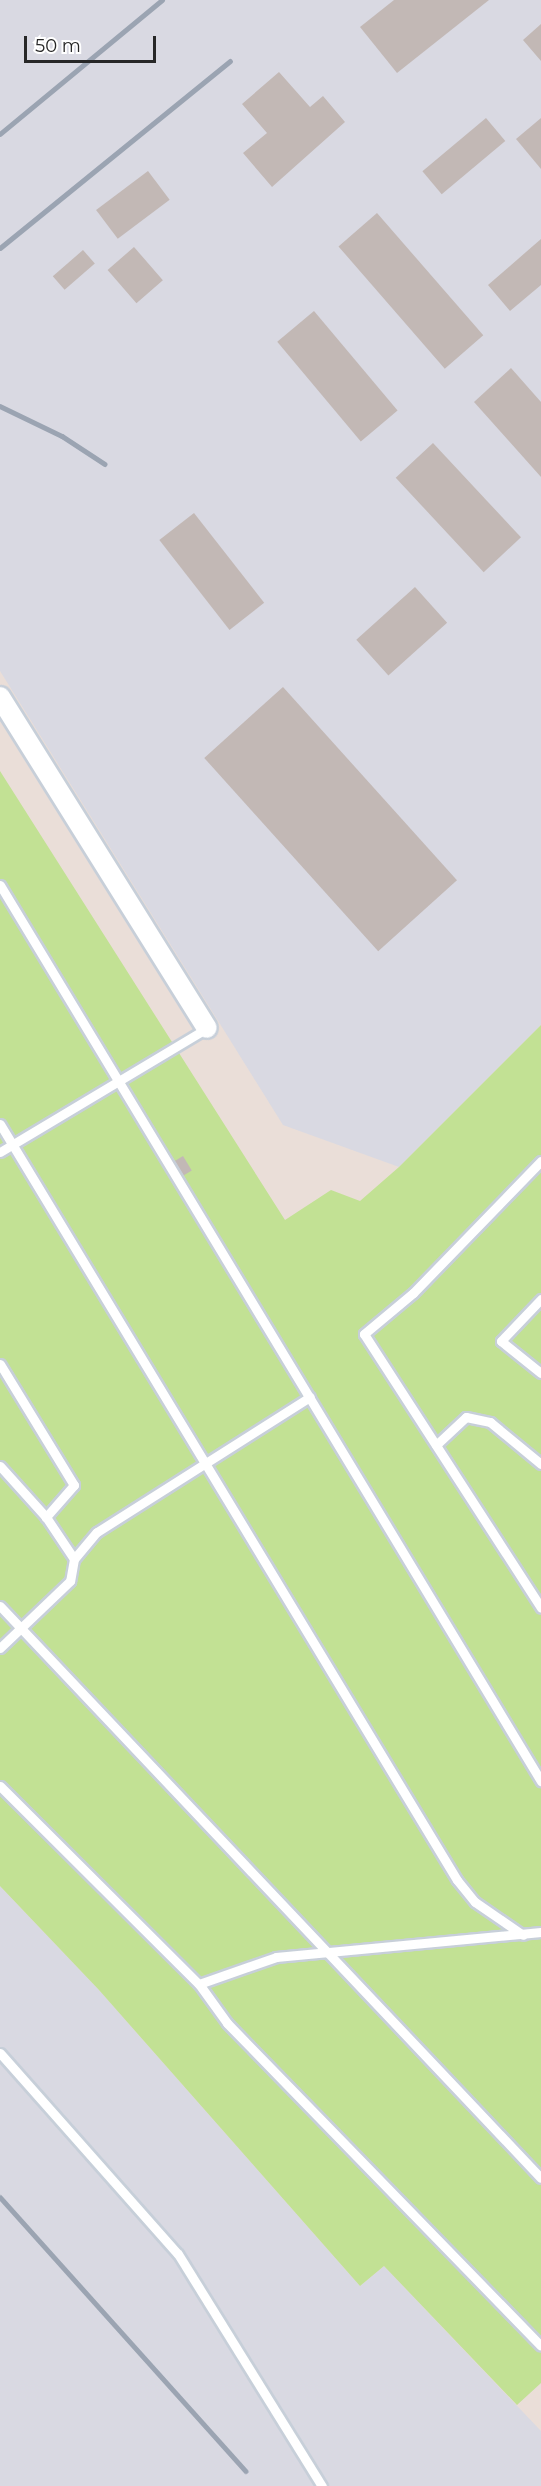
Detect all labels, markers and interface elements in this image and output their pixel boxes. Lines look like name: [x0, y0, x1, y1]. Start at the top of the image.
scale bar: [27, 24, 159, 62]
text: 50 m: [35, 35, 81, 57]

